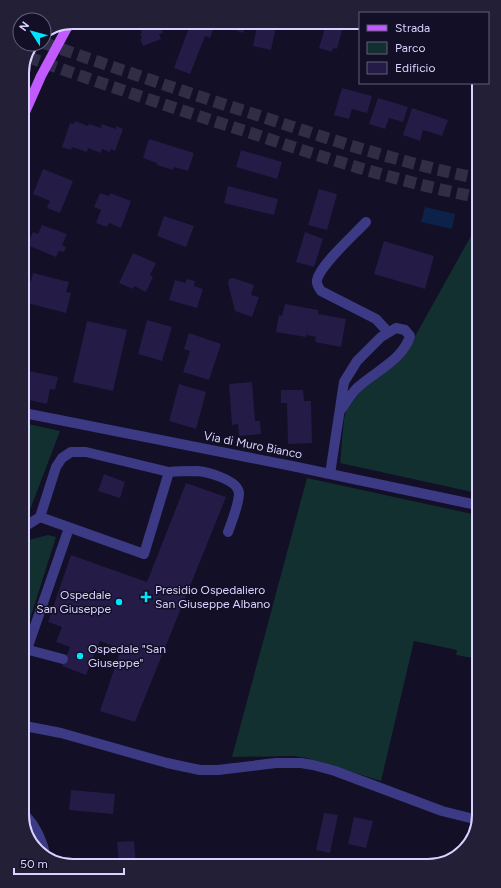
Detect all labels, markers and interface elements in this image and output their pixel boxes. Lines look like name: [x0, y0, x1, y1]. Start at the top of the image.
north arrow: [12, 12, 52, 52]
legend: [359, 12, 489, 84]
text: N: [17, 19, 32, 34]
text: Strada: [395, 21, 430, 35]
text: Parco: [395, 41, 425, 55]
text: Edificio: [395, 61, 435, 75]
street label: Via di Muro Bianco: [202, 429, 304, 461]
place label: Presidio Ospedaliero San Giuseppe Albano: [155, 583, 270, 611]
place label: Ospedale San Giuseppe: [36, 588, 111, 616]
marker: Presidio Ospedaliero San Giuseppe Albano: [140, 591, 152, 603]
marker: Ospedale San Giuseppe: [114, 597, 124, 607]
place label: Ospedale "San Giuseppe": [88, 642, 166, 670]
marker: Ospedale "San Giuseppe": [75, 651, 85, 661]
scale bar: [14, 850, 124, 876]
text: 50 m: [20, 857, 48, 871]

